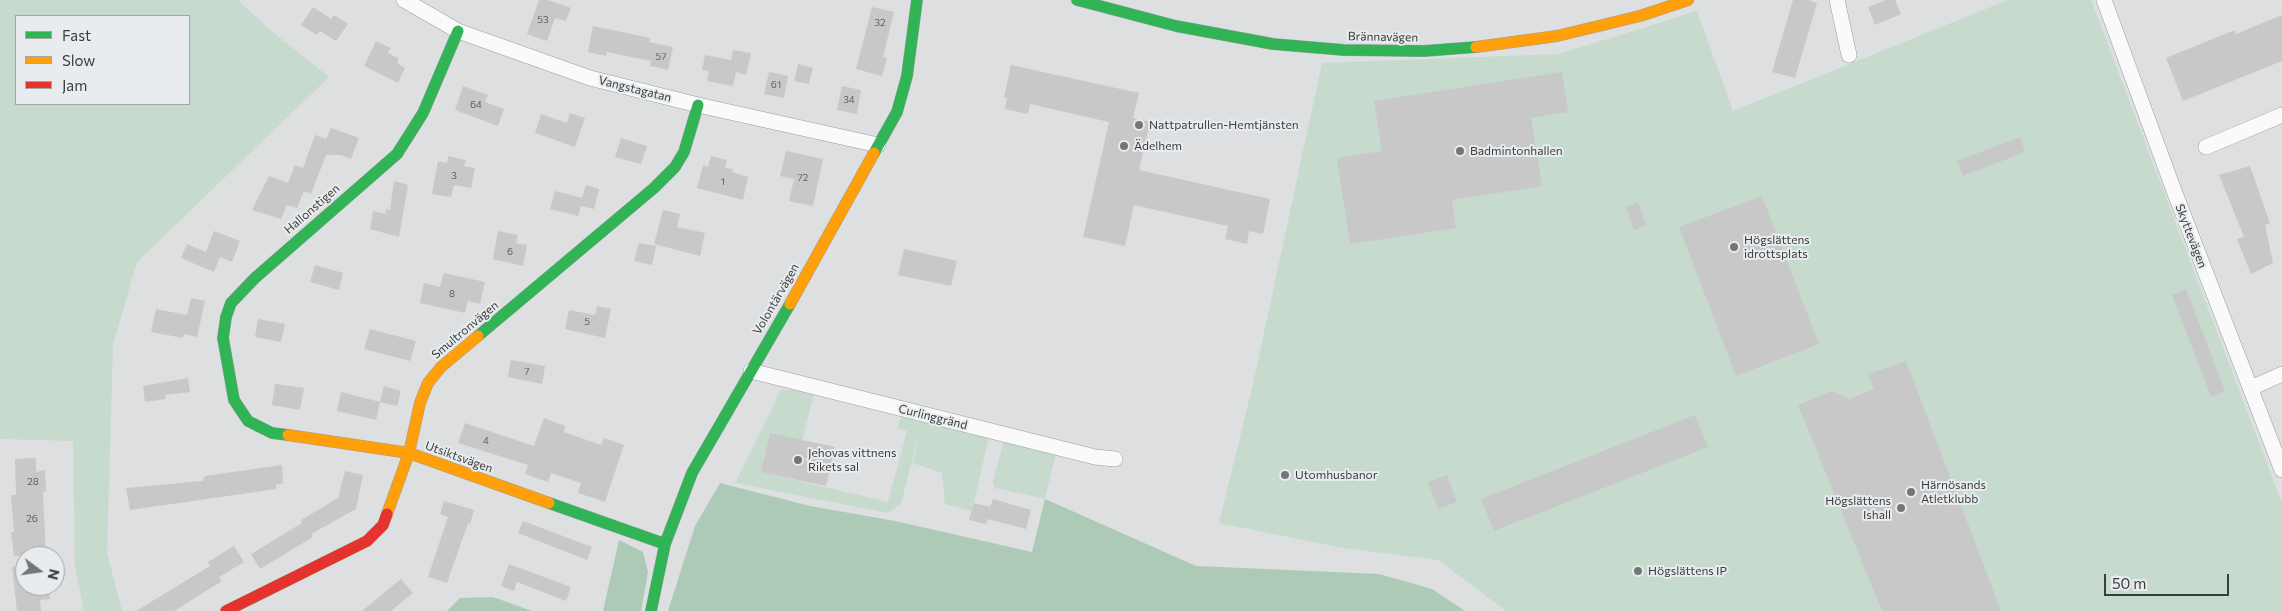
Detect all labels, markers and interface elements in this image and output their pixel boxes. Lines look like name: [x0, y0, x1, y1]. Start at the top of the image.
house number: 53: [537, 14, 549, 26]
legend: [15, 15, 190, 105]
house number: 32: [874, 17, 886, 29]
text: Fast: [62, 26, 91, 44]
street label: Brännavägen: [1348, 29, 1418, 45]
text: Slow: [62, 51, 95, 69]
house number: 57: [655, 51, 667, 63]
street label: Vangstagatan: [597, 73, 673, 105]
text: Jam: [62, 76, 87, 94]
house number: 61: [771, 79, 781, 91]
house number: 34: [843, 94, 855, 106]
house number: 64: [470, 99, 482, 111]
place label: Nattpatrullen-Hemtjänsten: [1149, 118, 1299, 132]
marker: Nattpatrullen-Hemtjänsten: [1133, 119, 1145, 131]
place label: Ädelhem: [1134, 139, 1182, 153]
marker: Ädelhem: [1118, 140, 1130, 152]
place label: Badmintonhallen: [1470, 144, 1563, 158]
marker: Badmintonhallen: [1454, 145, 1466, 157]
house number: 3: [451, 170, 457, 182]
house number: 72: [798, 172, 808, 184]
house number: 1: [721, 176, 725, 188]
street label: Hallonstigen: [281, 181, 343, 237]
street label: Skyttevägen: [2172, 202, 2210, 270]
place label: Högslättens idrottsplats: [1744, 233, 1810, 261]
marker: Högslättens idrottsplats: [1728, 241, 1740, 253]
house number: 6: [507, 246, 513, 258]
street label: Volontärvägen: [750, 261, 802, 337]
house number: 8: [449, 288, 455, 300]
street label: Smultronvägen: [429, 298, 501, 362]
house number: 5: [584, 316, 590, 328]
house number: 7: [524, 366, 530, 378]
street label: Curlinggränd: [897, 401, 969, 433]
house number: 4: [483, 435, 489, 447]
street label: Utsiktsvägen: [423, 438, 495, 476]
place label: Jehovas vittnens Rikets sal: [808, 446, 896, 474]
marker: Jehovas vittnens Rikets sal: [792, 454, 804, 466]
place label: Utomhusbanor: [1295, 468, 1377, 482]
marker: Utomhusbanor: [1279, 469, 1291, 481]
house number: 28: [27, 476, 39, 488]
place label: Härnösands Atletklubb: [1921, 478, 1986, 506]
marker: Härnösands Atletklubb: [1905, 486, 1917, 498]
place label: Högslättens Ishall: [1825, 494, 1891, 522]
marker: Högslättens Ishall: [1895, 502, 1907, 514]
house number: 26: [26, 513, 38, 525]
north arrow: [15, 546, 65, 596]
place label: Högslättens IP: [1648, 564, 1727, 578]
scale bar: [2107, 564, 2232, 596]
marker: Högslättens IP: [1632, 565, 1644, 577]
text: N: [45, 567, 64, 582]
text: 50 m: [2112, 574, 2146, 592]

